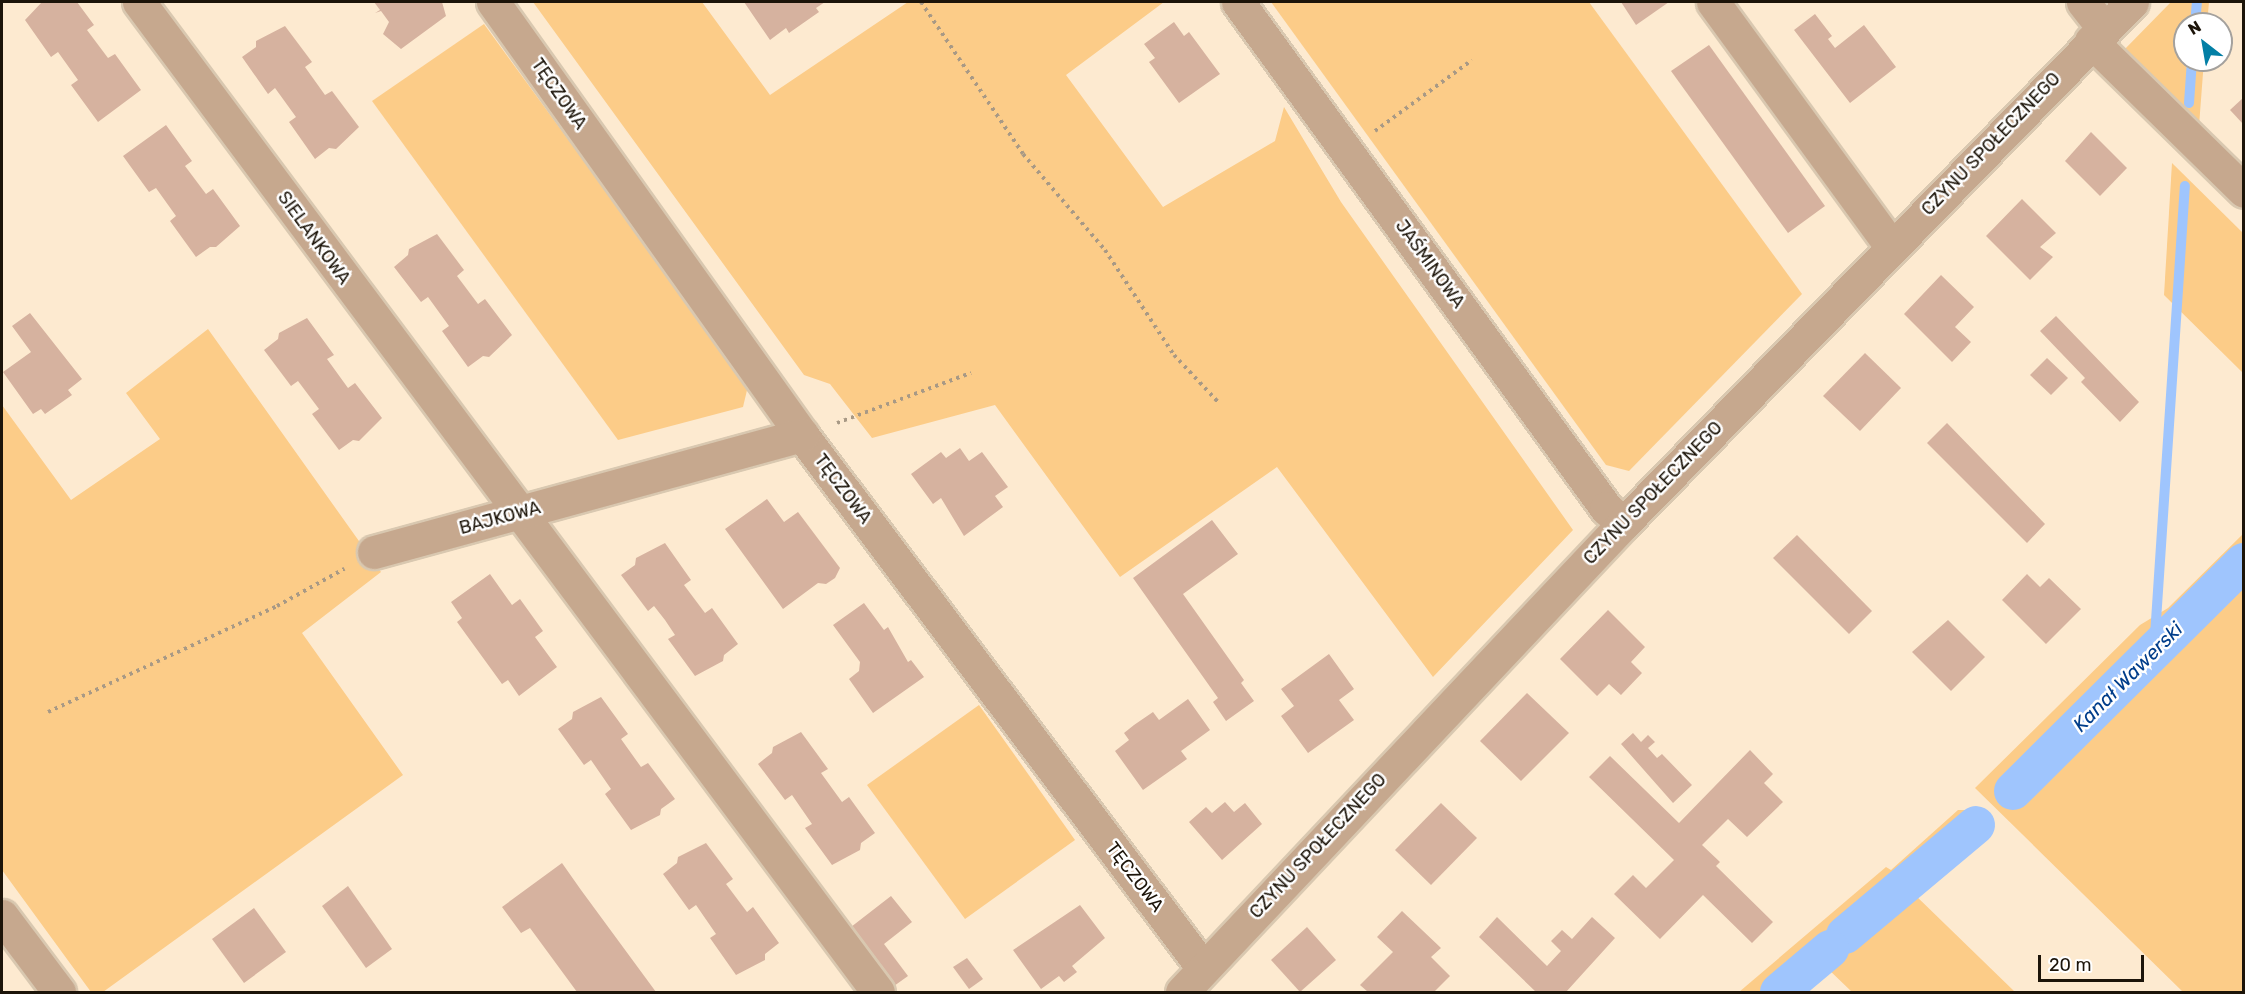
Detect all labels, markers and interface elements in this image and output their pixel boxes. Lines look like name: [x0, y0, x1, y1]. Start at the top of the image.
north arrow: [2173, 12, 2233, 72]
text: N: [2185, 17, 2204, 39]
street label: TĘCZOWA: [527, 54, 591, 134]
street label: CZYNU SPOŁECZNEGO: [1917, 68, 2065, 220]
street label: SIELANKOWA: [273, 187, 355, 289]
street label: JAŚMINOWA: [1391, 216, 1469, 312]
street label: CZYNU SPOŁECZNEGO: [1579, 417, 1727, 569]
street label: TĘCZOWA: [810, 450, 876, 528]
street label: BAJKOWA: [457, 497, 543, 539]
water label: Kanał Wawerski: [2068, 617, 2188, 737]
street label: CZYNU SPOŁECZNEGO: [1245, 769, 1391, 923]
street label: TĘCZOWA: [1102, 838, 1168, 916]
scale bar: [2041, 943, 2148, 981]
text: 20 m: [2049, 954, 2091, 976]

